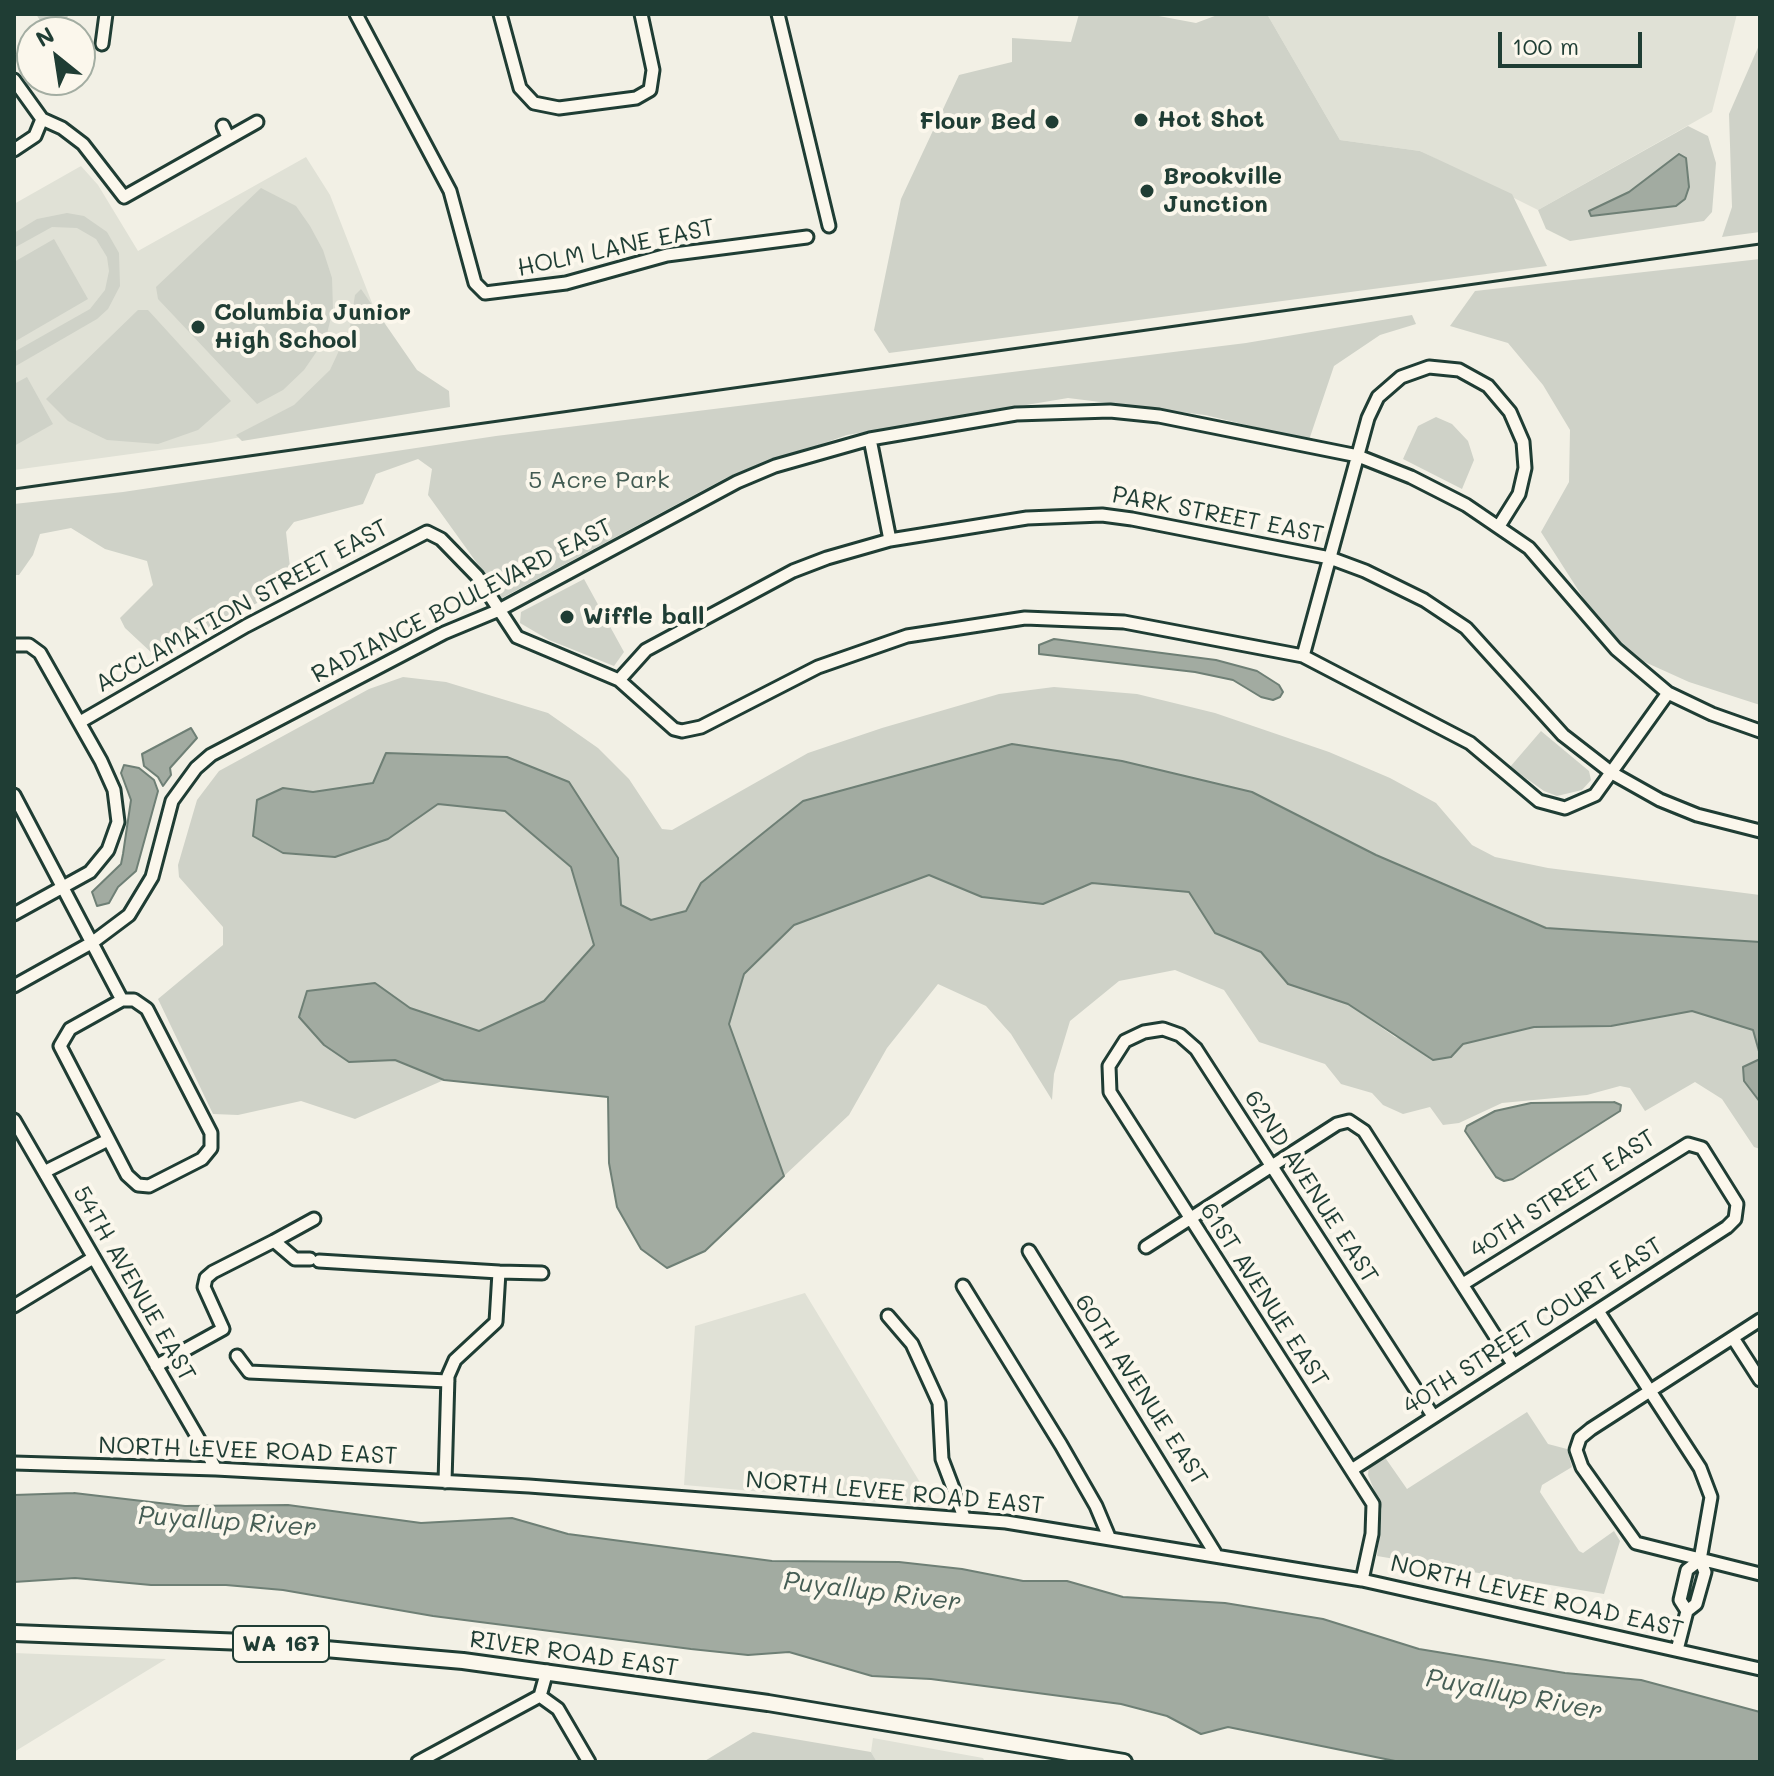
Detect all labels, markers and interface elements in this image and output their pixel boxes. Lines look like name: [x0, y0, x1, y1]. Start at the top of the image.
north arrow: [16, 16, 96, 96]
scale bar: [1502, 16, 1646, 66]
text: N: [30, 20, 59, 53]
text: 100 m: [1512, 30, 1579, 61]
place label: Hot Shot: [1157, 106, 1264, 134]
place label: Flour Bed: [919, 108, 1036, 136]
marker: Hot Shot: [1132, 111, 1150, 129]
marker: Flour Bed: [1043, 113, 1061, 131]
place label: Brookville Junction: [1163, 163, 1282, 219]
marker: Brookville Junction: [1138, 182, 1156, 200]
street label: HOLM LANE EAST: [515, 213, 717, 283]
place label: Columbia Junior High School: [214, 299, 411, 355]
marker: Columbia Junior High School: [189, 318, 207, 336]
park label: 5 Acre Park: [528, 467, 670, 495]
street label: PARK STREET EAST: [1110, 480, 1326, 550]
street label: RADIANCE BOULEVARD EAST: [307, 512, 617, 690]
street label: ACCLAMATION STREET EAST: [90, 513, 394, 699]
place label: Wiffle ball: [583, 603, 704, 631]
marker: Wiffle ball: [558, 608, 576, 626]
street label: 62ND AVENUE EAST: [1238, 1085, 1384, 1289]
street label: 40TH STREET EAST: [1465, 1123, 1661, 1265]
street label: 54TH AVENUE EAST: [66, 1181, 202, 1387]
street label: 61ST AVENUE EAST: [1194, 1197, 1334, 1393]
street label: 40TH STREET COURT EAST: [1398, 1231, 1668, 1421]
street label: 60TH AVENUE EAST: [1068, 1289, 1214, 1491]
street label: NORTH LEVEE ROAD EAST: [98, 1431, 398, 1471]
street label: NORTH LEVEE ROAD EAST: [744, 1466, 1046, 1520]
water label: Puyallup River: [137, 1500, 317, 1544]
street label: NORTH LEVEE ROAD EAST: [1388, 1549, 1686, 1645]
water label: Puyallup River: [781, 1566, 963, 1618]
street label: RIVER ROAD EAST: [468, 1625, 680, 1683]
road number: WA 167: [233, 1626, 329, 1662]
water label: Puyallup River: [1423, 1663, 1605, 1727]

